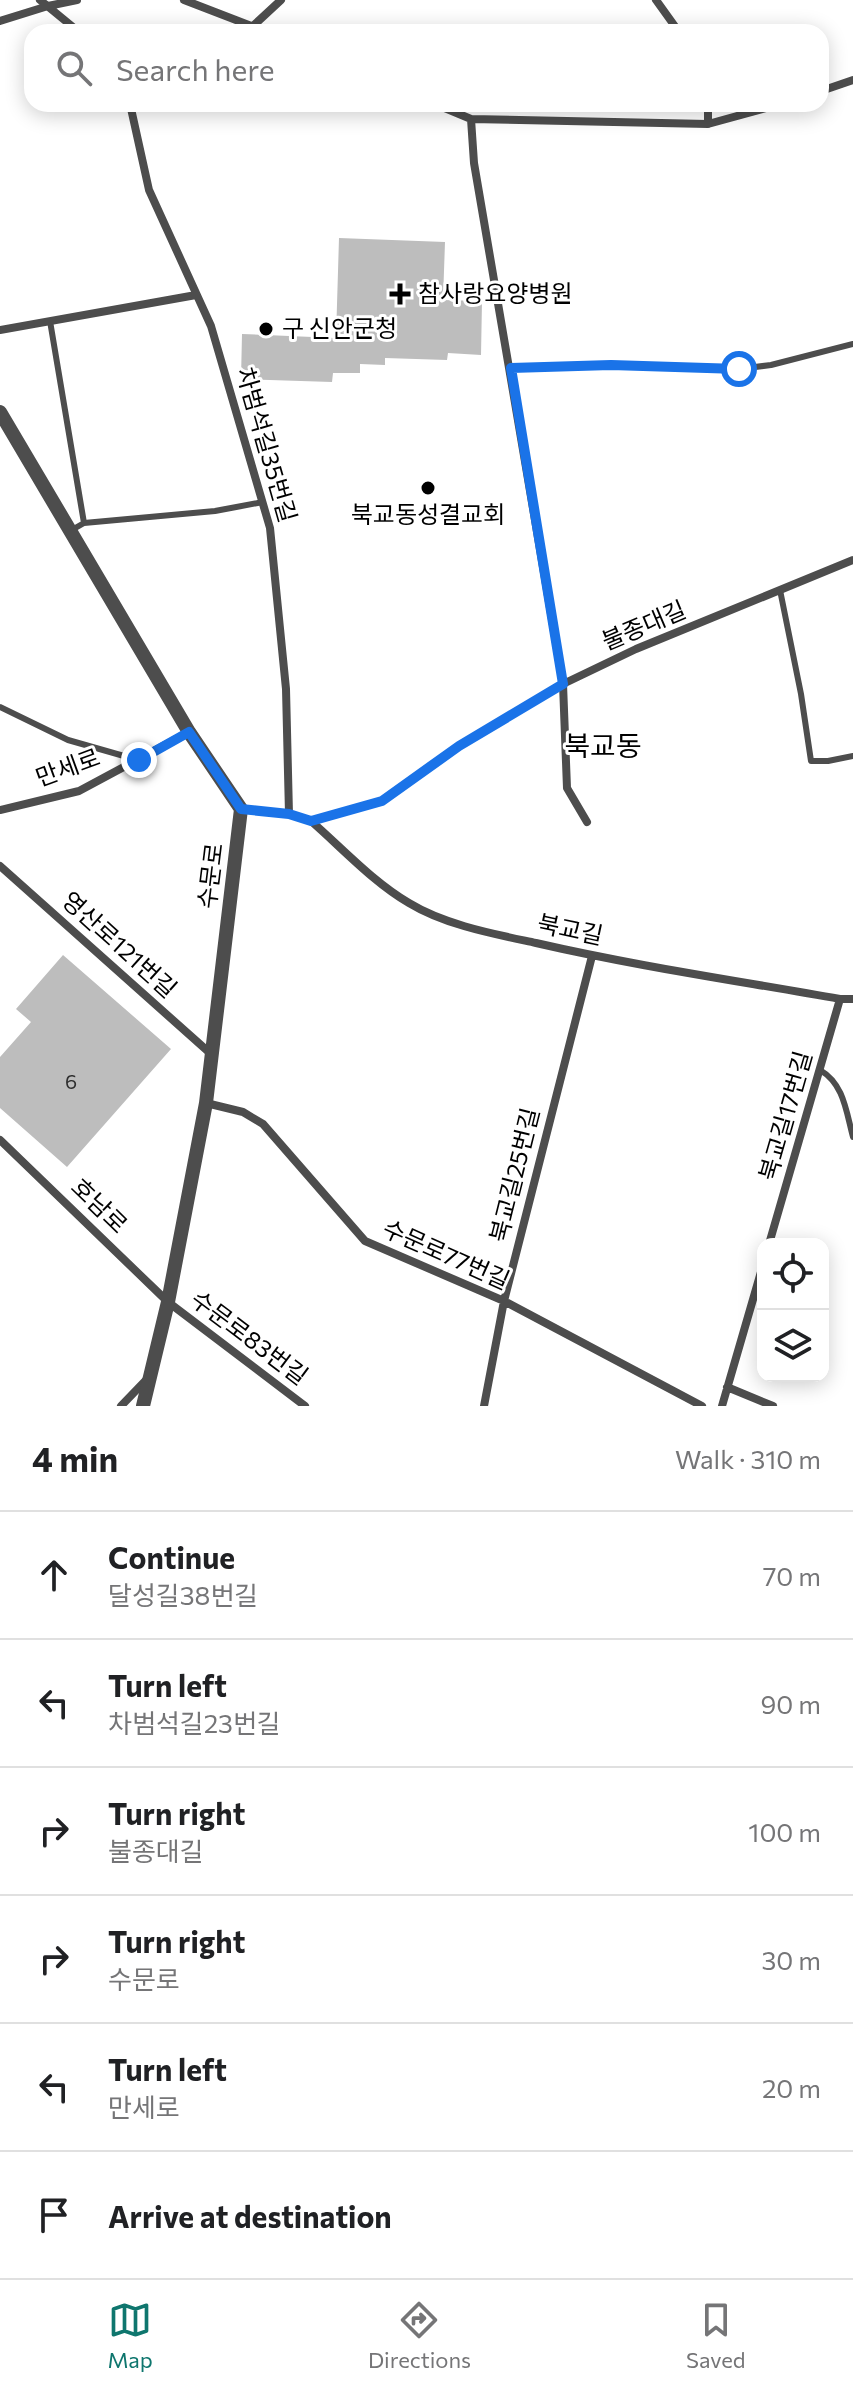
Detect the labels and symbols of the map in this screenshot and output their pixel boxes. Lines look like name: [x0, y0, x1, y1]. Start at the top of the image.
place label: 참사랑요양병원: [418, 278, 573, 307]
marker: 참사랑요양병원: [389, 283, 411, 305]
place label: 구 신안군청: [282, 313, 397, 342]
marker: 구 신안군청: [257, 320, 275, 338]
route start: [721, 351, 757, 387]
street label: 차범석길35번길: [231, 364, 303, 525]
marker: 북교동성결교회: [419, 479, 437, 497]
place label: 북교동성결교회: [351, 499, 505, 528]
street label: 불종대길: [597, 594, 690, 655]
district label: 북교동: [564, 728, 642, 762]
street label: 만세로: [31, 742, 104, 792]
route end: [121, 742, 157, 778]
street label: 수문로: [191, 841, 228, 910]
street label: 영산로121번길: [57, 885, 183, 1003]
street label: 북교길: [535, 907, 606, 950]
street label: 북교길17번길: [752, 1048, 817, 1184]
house number: 6: [65, 1069, 77, 1093]
street label: 북교길25번길: [483, 1104, 544, 1245]
street label: 호남로: [66, 1171, 134, 1238]
street label: 수문로77번길: [379, 1213, 515, 1294]
street label: 수문로83번길: [186, 1284, 314, 1390]

